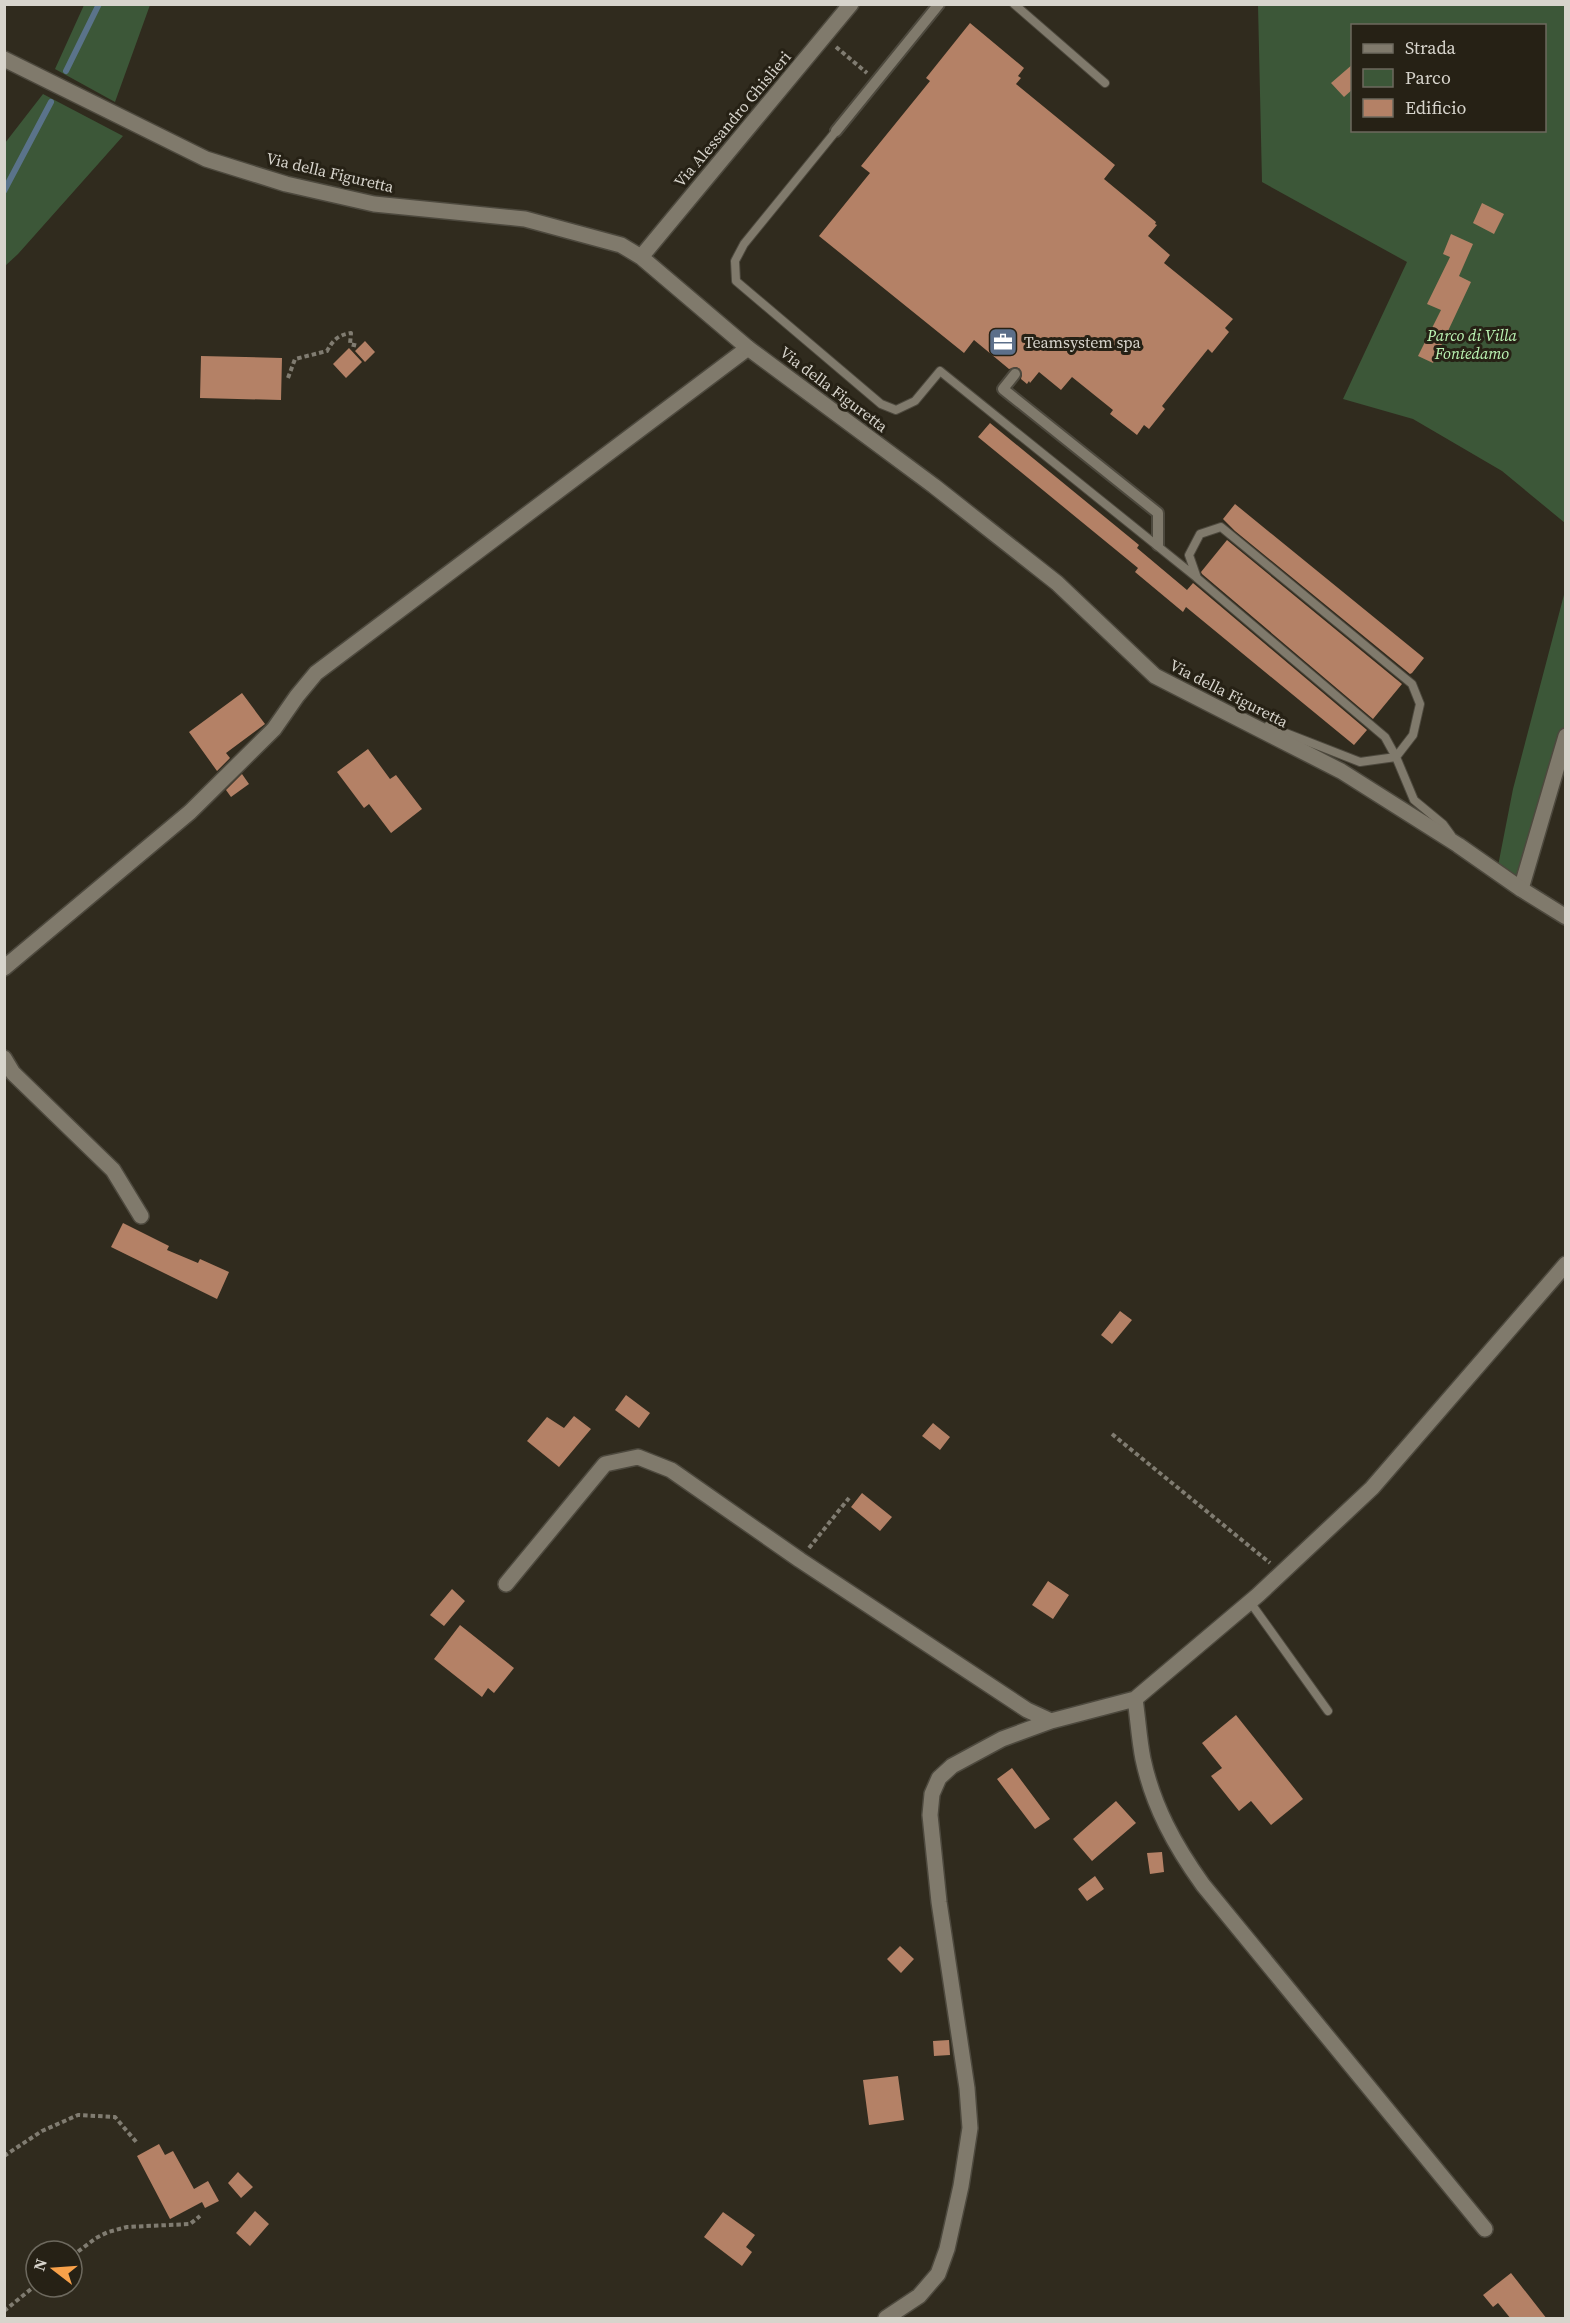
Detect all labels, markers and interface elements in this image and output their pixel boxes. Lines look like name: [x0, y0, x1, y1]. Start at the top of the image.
legend: [1351, 24, 1546, 132]
text: Strada: [1405, 35, 1456, 60]
street label: Via Alessandro Ghislieri: [668, 46, 796, 192]
text: Parco: [1405, 65, 1451, 90]
text: Edificio: [1405, 95, 1466, 120]
street label: Via della Figuretta: [264, 147, 397, 198]
park label: Parco di Villa Fontedamo: [1426, 324, 1518, 364]
office icon: Teamsystem spa: [987, 326, 1019, 358]
place label: Teamsystem spa: [1024, 331, 1142, 353]
street label: Via della Figuretta: [775, 341, 893, 437]
street label: Via della Figuretta: [1166, 654, 1293, 733]
north arrow: [24, 2239, 84, 2299]
text: N: [27, 2255, 52, 2273]

